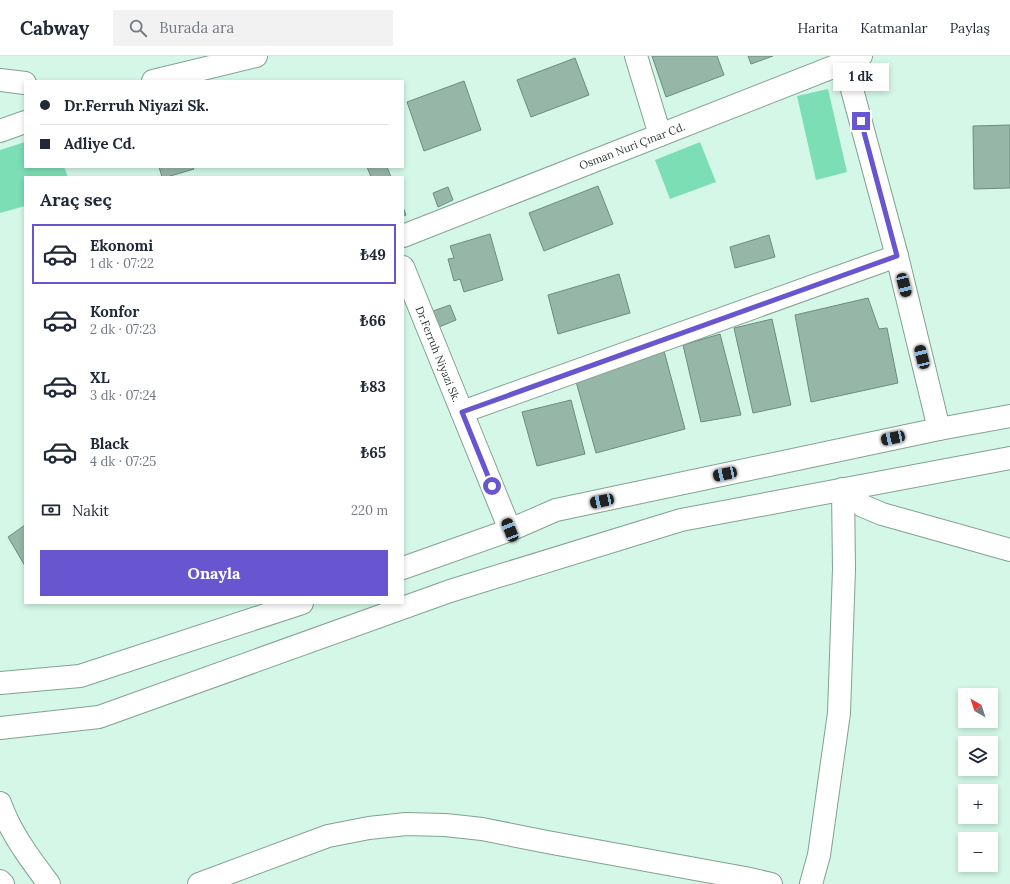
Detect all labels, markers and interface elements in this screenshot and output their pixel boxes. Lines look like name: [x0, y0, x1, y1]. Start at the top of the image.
search box: [113, 10, 393, 46]
text: Cabway: [20, 16, 89, 40]
icon: search: [127, 17, 149, 39]
text: Burada ara: [159, 18, 234, 37]
text: Harita: [798, 19, 838, 37]
text: Katmanlar: [860, 19, 928, 37]
text: Paylaş: [950, 19, 990, 37]
callout: 1 dk: [833, 63, 889, 91]
text: 1 dk: [849, 68, 873, 85]
text: Dr.Ferruh Niyazi Sk.: [64, 96, 209, 115]
route end: [852, 112, 870, 130]
street label: Osman Nuri Çınar Cd.: [577, 119, 687, 173]
text: Adliye Cd.: [64, 134, 135, 153]
text: Araç seç: [40, 188, 112, 211]
icon: car: [42, 236, 78, 272]
text: Ekonomi: [90, 236, 153, 255]
text: ₺49: [360, 245, 386, 264]
text: 1 dk · 07:22: [90, 255, 154, 272]
car: [895, 272, 913, 298]
icon: car: [42, 302, 78, 338]
text: Konfor: [90, 302, 139, 321]
street label: Dr.Ferruh Niyazi Sk.: [412, 304, 464, 404]
text: ₺66: [360, 311, 386, 330]
text: 2 dk · 07:23: [90, 321, 156, 338]
car: [913, 344, 931, 370]
icon: car: [42, 368, 78, 404]
text: XL: [90, 368, 110, 387]
text: ₺83: [360, 377, 386, 396]
text: 3 dk · 07:24: [90, 387, 156, 404]
car: [880, 430, 906, 446]
icon: car: [42, 434, 78, 470]
text: Black: [90, 434, 129, 453]
text: ₺65: [360, 443, 386, 462]
text: 4 dk · 07:25: [90, 453, 156, 470]
car: [712, 466, 738, 482]
route start: [483, 477, 501, 495]
car: [589, 493, 615, 509]
icon: cash: [40, 499, 62, 521]
text: Nakit: [72, 501, 109, 520]
text: 220 m: [351, 502, 388, 519]
car: [500, 517, 520, 543]
button: Onayla: [40, 550, 388, 596]
north arrow: [958, 688, 998, 728]
map controls: [958, 688, 998, 872]
button: layers: [958, 736, 998, 776]
button: +: [958, 784, 998, 824]
button: −: [958, 832, 998, 872]

